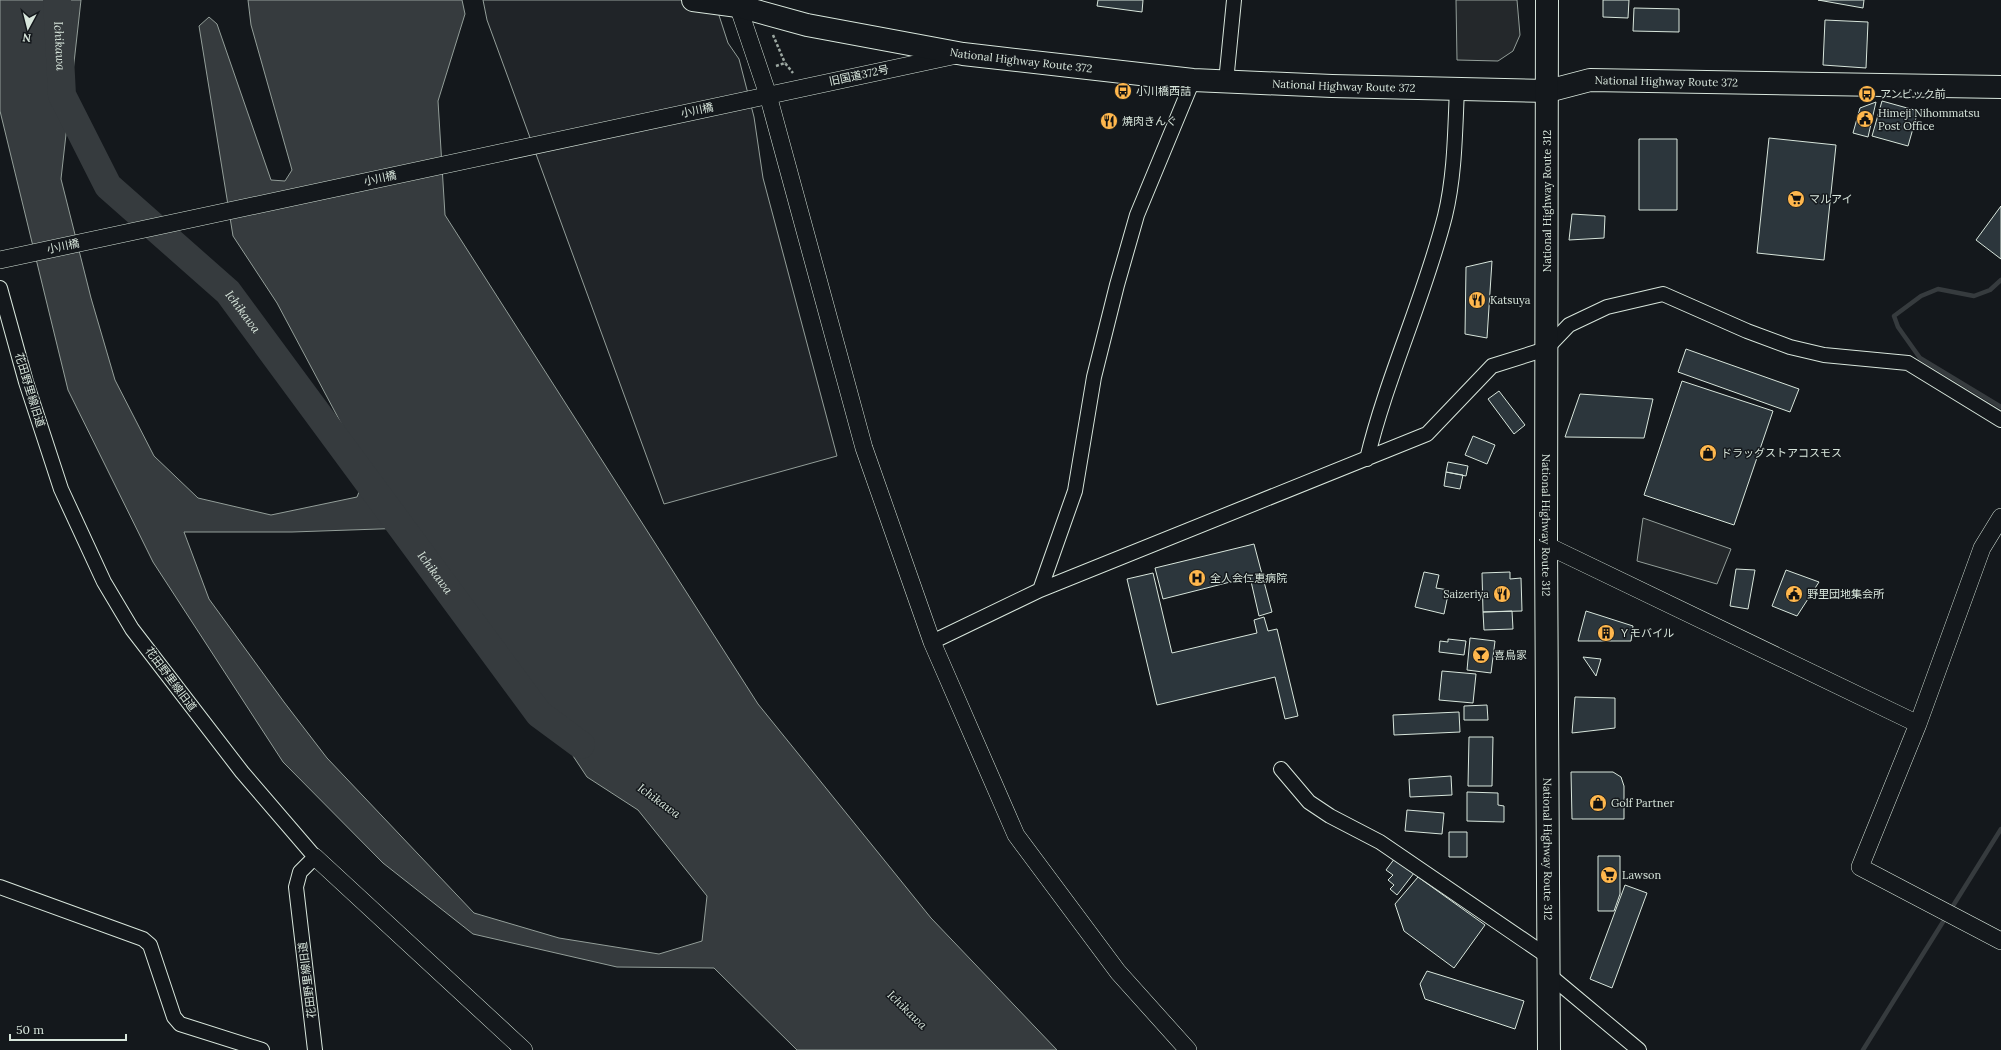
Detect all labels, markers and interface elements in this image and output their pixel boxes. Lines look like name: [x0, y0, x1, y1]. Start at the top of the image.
north arrow: [8, 8, 48, 48]
water label: Ichikawa: [51, 21, 69, 71]
text: N: [21, 30, 32, 45]
street label: National Highway Route 372: [949, 45, 1093, 76]
street label: 旧国道372号: [828, 62, 890, 88]
street label: National Highway Route 372: [1594, 73, 1738, 90]
street label: National Highway Route 372: [1272, 76, 1416, 95]
bus stop icon: 小川橋西詰: [1113, 81, 1133, 101]
place label: 小川橋西詰: [1136, 84, 1191, 98]
bus stop icon: アンビック前: [1857, 84, 1877, 104]
place label: アンビック前: [1880, 87, 1946, 101]
street label: 小川橋: [679, 100, 715, 120]
place label: Himeji Nihommatsu Post Office: [1878, 106, 1980, 133]
public building icon: Himeji Nihommatsu Post Office: [1855, 109, 1875, 129]
restaurant icon: 焼肉きんぐ: [1099, 111, 1119, 131]
place label: 焼肉きんぐ: [1122, 114, 1177, 128]
street label: National Highway Route 312: [1540, 130, 1554, 272]
street label: 小川橋: [362, 168, 398, 188]
supermarket icon: マルアイ: [1786, 189, 1806, 209]
place label: マルアイ: [1809, 192, 1852, 206]
street label: 小川橋: [45, 236, 81, 256]
water label: Ichikawa: [222, 287, 264, 336]
restaurant icon: Katsuya: [1467, 290, 1487, 310]
place label: Katsuya: [1490, 293, 1531, 307]
street label: 花田野里線旧道: [12, 351, 48, 429]
shop icon: ドラッグストアコスモス: [1698, 443, 1718, 463]
place label: ドラッグストアコスモス: [1721, 446, 1842, 460]
street label: National Highway Route 312: [1539, 454, 1553, 596]
water label: Ichikawa: [415, 548, 456, 597]
hospital icon: 全人会仁恵病院: [1187, 568, 1207, 588]
place label: 全人会仁恵病院: [1210, 571, 1287, 585]
restaurant icon: Saizeriya: [1492, 584, 1512, 604]
public building icon: 野里団地集会所: [1784, 584, 1804, 604]
place label: Saizeriya: [1443, 587, 1489, 601]
place label: 野里団地集会所: [1807, 587, 1885, 601]
building icon: Ｙモバイル: [1596, 623, 1616, 643]
place label: Ｙモバイル: [1619, 626, 1674, 640]
street label: 花田野里線旧道: [142, 644, 200, 714]
bar icon: 喜鳥家: [1471, 645, 1491, 665]
place label: 喜鳥家: [1494, 648, 1527, 662]
street label: National Highway Route 312: [1540, 778, 1555, 920]
water label: Ichikawa: [635, 780, 684, 821]
shop icon: Golf Partner: [1588, 793, 1608, 813]
place label: Golf Partner: [1611, 796, 1674, 810]
supermarket icon: Lawson: [1599, 865, 1619, 885]
place label: Lawson: [1622, 868, 1661, 882]
street label: 花田野里線旧道: [295, 941, 319, 1019]
water label: Ichikawa: [884, 987, 931, 1032]
scale bar: [10, 1016, 126, 1042]
text: 50 m: [16, 1022, 44, 1037]

